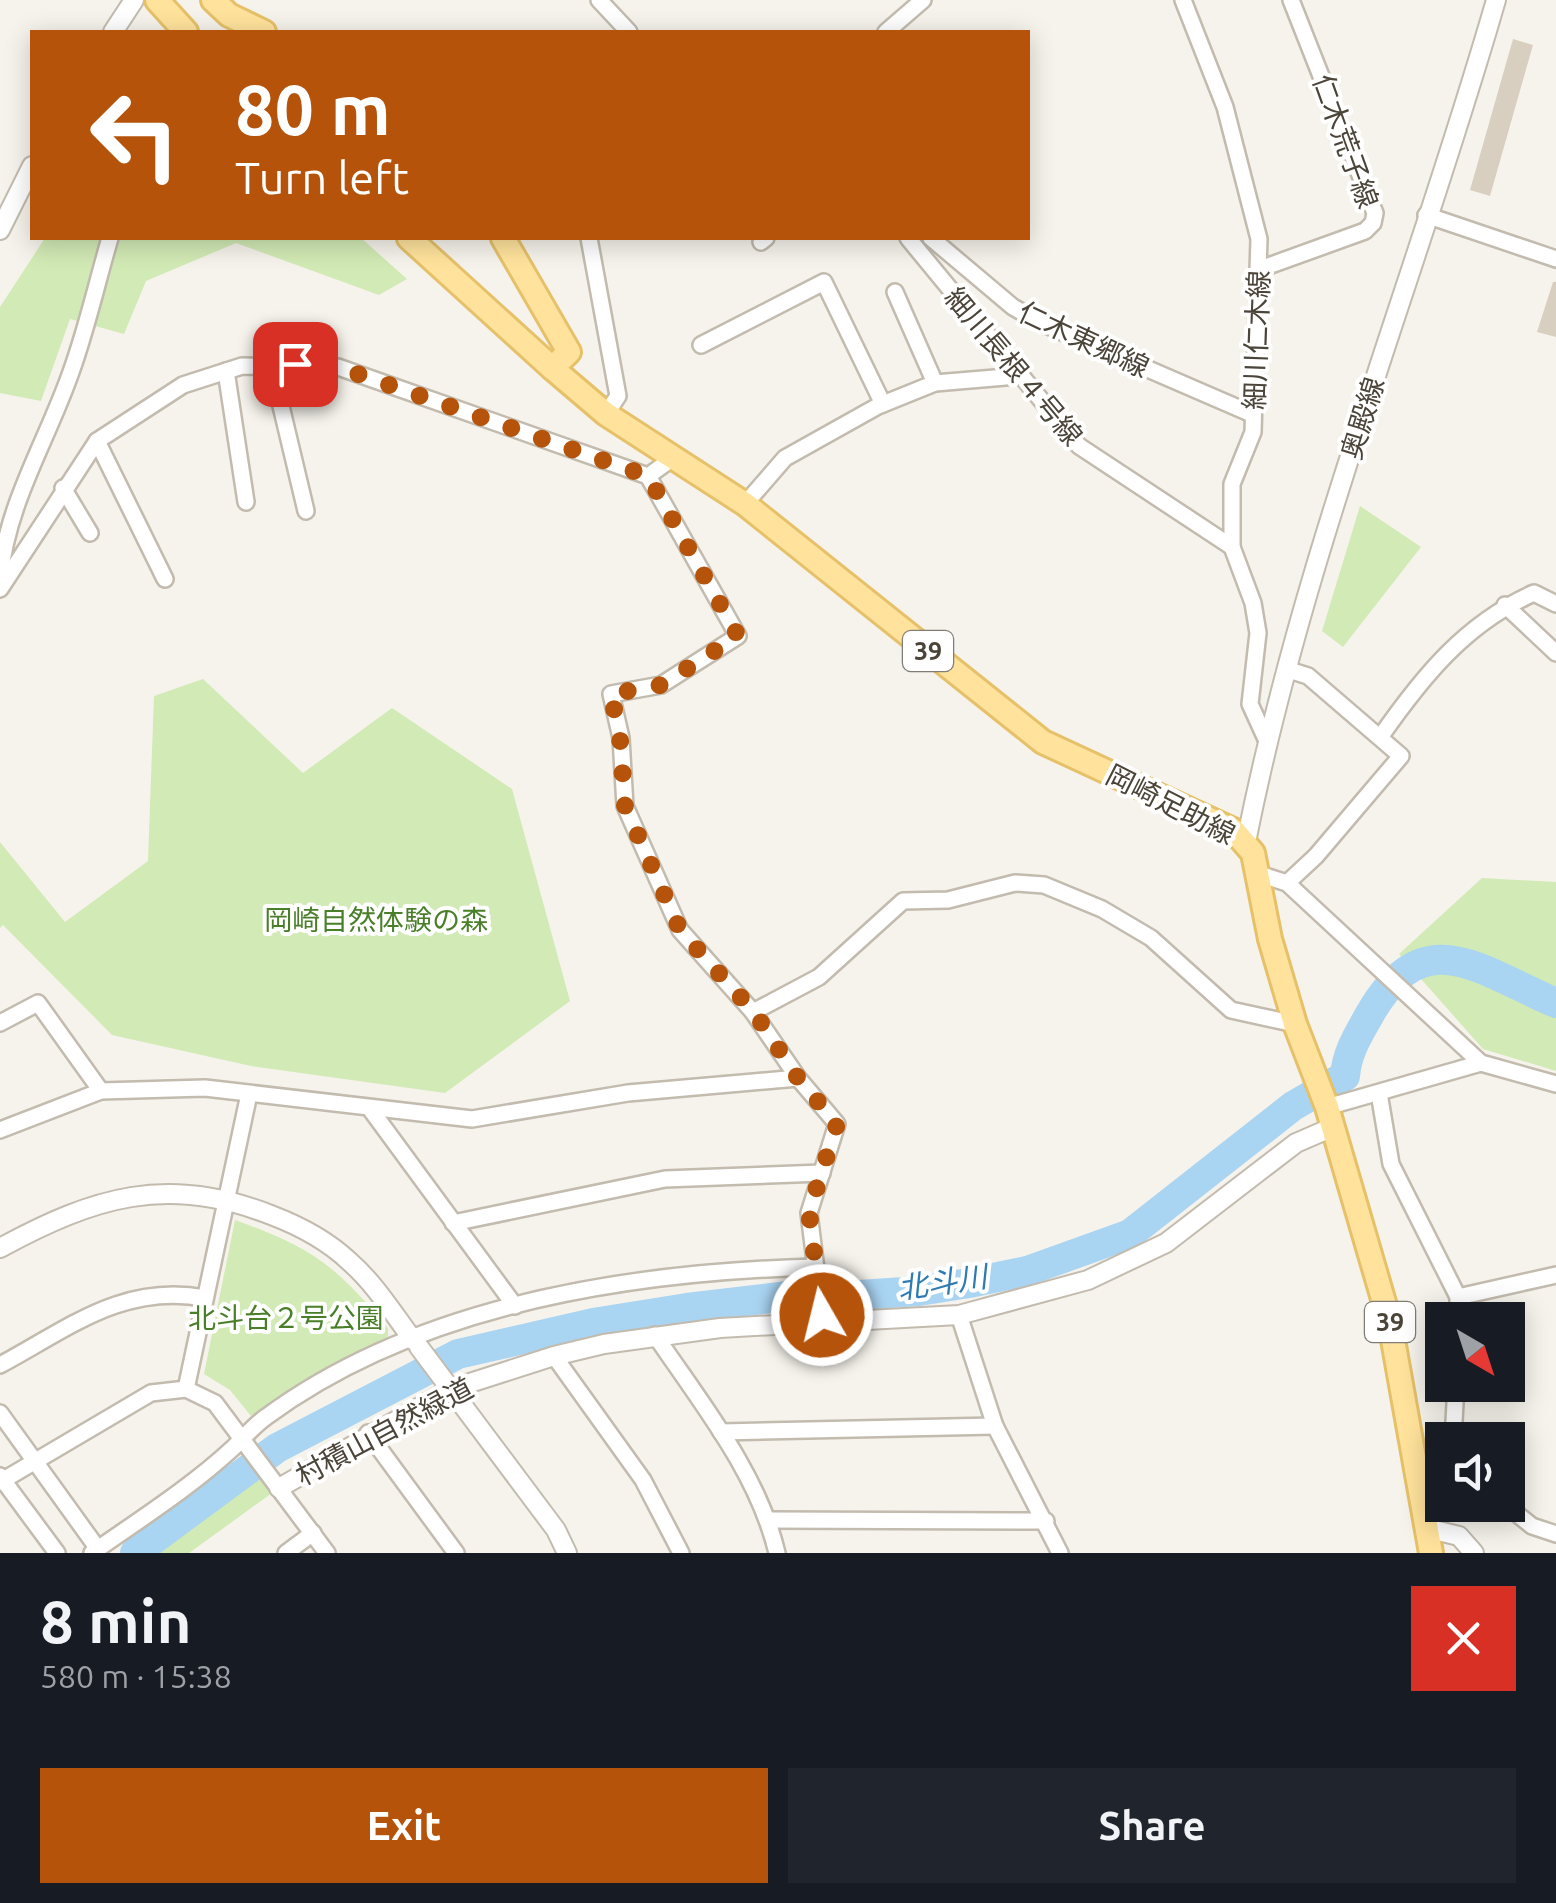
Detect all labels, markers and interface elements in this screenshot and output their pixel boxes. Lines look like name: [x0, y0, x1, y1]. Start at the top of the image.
icon: left: [70, 70, 200, 200]
text: 80 m: [235, 70, 391, 148]
street label: 仁木荒子線: [1307, 70, 1385, 212]
text: Turn left: [235, 152, 409, 203]
street label: 細川仁木線: [1238, 269, 1274, 411]
street label: 細川長根４号線: [939, 281, 1089, 451]
street label: 仁木東郷線: [1014, 295, 1154, 383]
pin: [253, 322, 338, 407]
icon: arrive: [268, 337, 323, 392]
street label: 奥殿線: [1335, 373, 1389, 463]
road number: 39: [903, 631, 953, 671]
street label: 岡崎足助線: [1102, 758, 1240, 850]
park label: 岡崎自然体験の森: [264, 904, 488, 935]
water label: 北斗川: [895, 1258, 992, 1305]
position arrow: [770, 1263, 874, 1367]
park label: 北斗台２号公園: [188, 1302, 384, 1333]
road number: 39: [1365, 1302, 1415, 1342]
north arrow: [1425, 1302, 1525, 1402]
map controls: [1425, 1302, 1525, 1522]
street label: 村積山自然緑道: [290, 1371, 478, 1491]
button: sound: [1425, 1422, 1525, 1522]
button: close: [1411, 1586, 1516, 1691]
text: 8 min: [40, 1587, 192, 1654]
text: 580 m · 15:38: [40, 1658, 232, 1694]
button: Exit: [40, 1768, 768, 1883]
button: Share: [788, 1768, 1516, 1883]

